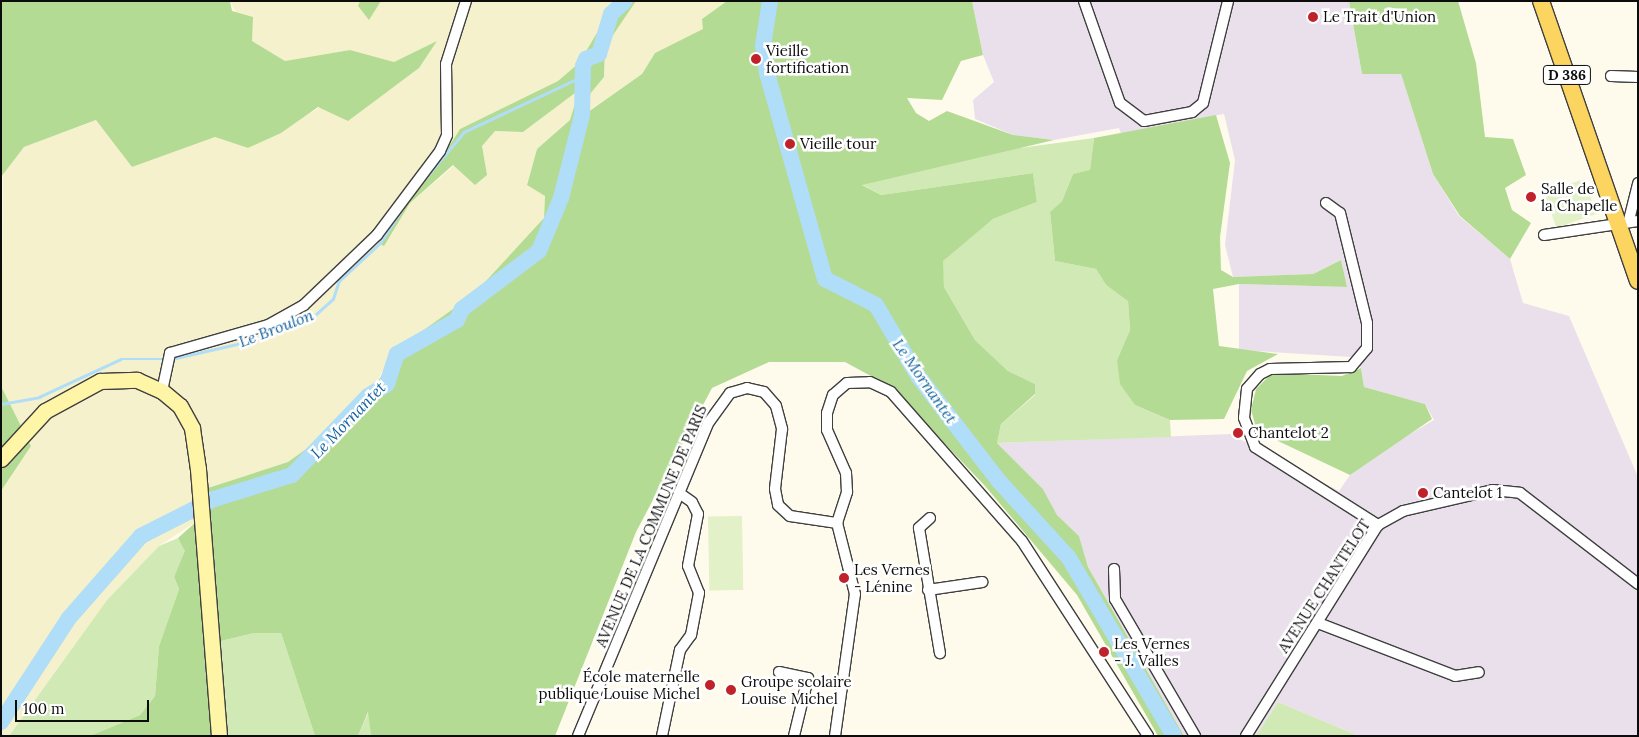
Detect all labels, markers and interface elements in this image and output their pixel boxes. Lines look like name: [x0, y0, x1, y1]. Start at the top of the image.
place label: Le Trait d'Union: [1323, 8, 1436, 26]
marker: Le Trait d'Union: [1307, 11, 1319, 23]
place label: Vieille fortification: [766, 41, 849, 76]
marker: Vieille fortification: [750, 53, 762, 65]
road number: D 386: [1542, 64, 1592, 86]
place label: Vieille tour: [800, 135, 876, 153]
marker: Vieille tour: [784, 138, 796, 150]
place label: Salle de la Chapelle: [1541, 179, 1617, 214]
marker: Salle de la Chapelle: [1525, 191, 1537, 203]
water label: Le Broulon: [236, 305, 316, 351]
water label: Le Mornantet: [889, 335, 961, 427]
water label: Le Mornantet: [307, 378, 389, 462]
street label: AVENUE DE LA COMMUNE DE PARIS: [592, 402, 710, 650]
place label: Chantelot 2: [1248, 424, 1329, 442]
marker: Chantelot 2: [1232, 427, 1244, 439]
place label: Cantelot 1: [1433, 484, 1502, 502]
marker: Cantelot 1: [1417, 487, 1429, 499]
street label: AVENUE CHANTELOT: [1274, 516, 1374, 656]
place label: Les Vernes - Lénine: [854, 560, 930, 595]
marker: Les Vernes - Lénine: [838, 572, 850, 584]
place label: Les Vernes - J. Valles: [1114, 634, 1190, 669]
marker: Les Vernes - J. Valles: [1098, 646, 1110, 658]
place label: École maternelle publique Louise Michel: [539, 667, 700, 702]
place label: Groupe scolaire Louise Michel: [741, 672, 852, 707]
marker: École maternelle publique Louise Michel: [704, 679, 716, 691]
marker: Groupe scolaire Louise Michel: [725, 684, 737, 696]
scale bar: [18, 690, 151, 722]
text: 100 m: [23, 699, 64, 718]

